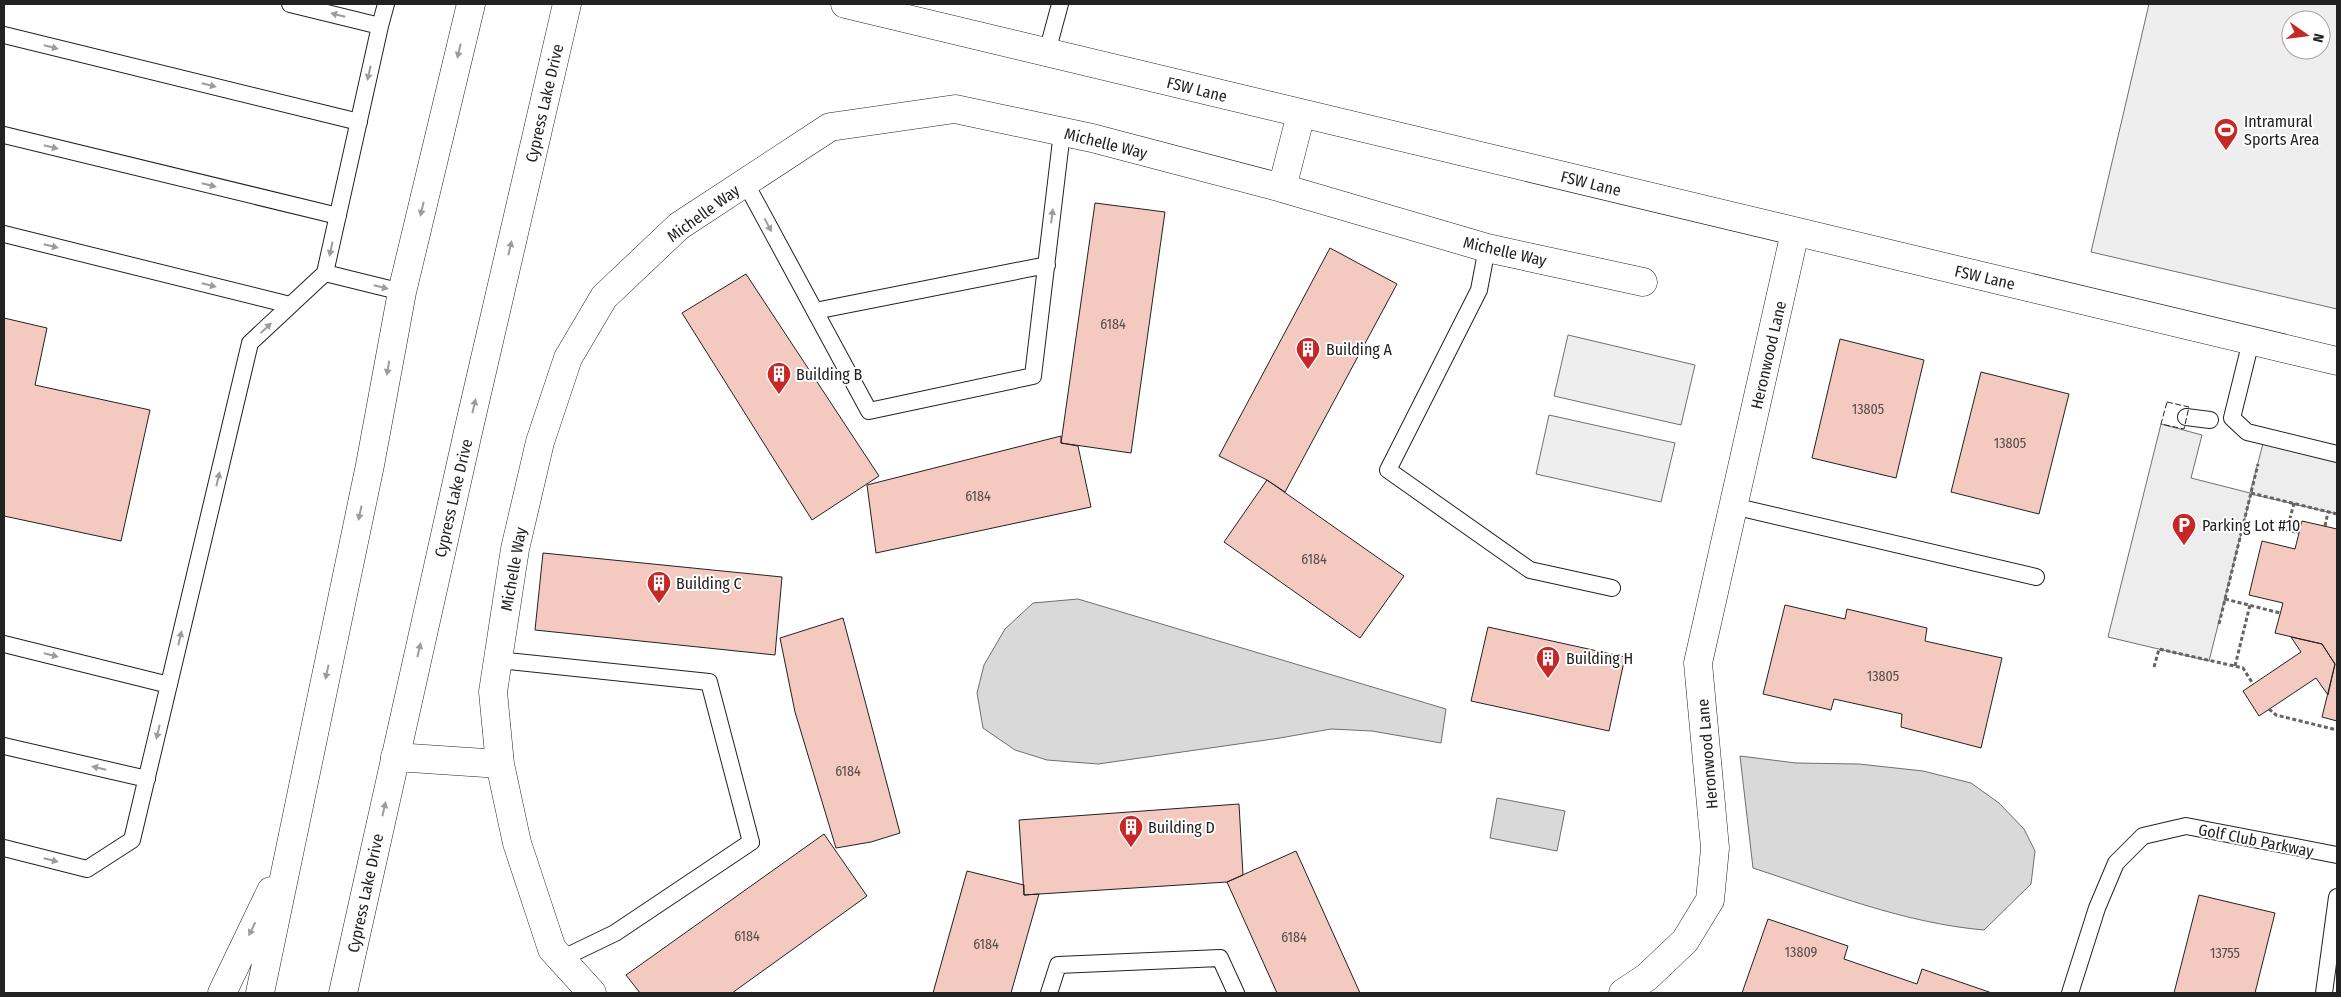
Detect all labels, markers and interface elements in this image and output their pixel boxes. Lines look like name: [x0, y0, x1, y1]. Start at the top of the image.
north arrow: [2281, 10, 2331, 60]
one-way arrow: [330, 11, 345, 19]
text: N: [2309, 32, 2327, 44]
street label: Cypress Lake Drive: [522, 42, 567, 164]
one-way arrow: [44, 43, 59, 51]
one-way arrow: [455, 44, 463, 59]
one-way arrow: [365, 66, 373, 82]
street label: FSW Lane: [1165, 73, 1229, 106]
one-way arrow: [201, 82, 216, 90]
place label: Intramural Sports Area: [2244, 112, 2320, 149]
sports icon: Intramural Sports Area: [2213, 117, 2239, 151]
street label: Michelle Way: [1062, 124, 1150, 163]
one-way arrow: [44, 143, 59, 151]
street label: FSW Lane: [1559, 167, 1623, 200]
street label: Michelle Way: [663, 180, 744, 246]
one-way arrow: [202, 181, 217, 189]
one-way arrow: [418, 202, 426, 217]
one-way arrow: [1048, 208, 1056, 224]
one-way arrow: [764, 218, 772, 232]
street label: Michelle Way: [1461, 233, 1549, 270]
one-way arrow: [506, 240, 514, 255]
one-way arrow: [326, 241, 334, 257]
one-way arrow: [44, 242, 59, 250]
street label: FSW Lane: [1953, 261, 2017, 294]
one-way arrow: [201, 281, 216, 289]
one-way arrow: [373, 283, 388, 291]
street label: Heronwood Lane: [1747, 299, 1790, 411]
house number: 6184: [1100, 316, 1126, 333]
one-way arrow: [260, 322, 272, 334]
building icon: Building A: [1295, 336, 1321, 370]
place label: Building A: [1326, 340, 1393, 359]
one-way arrow: [384, 361, 392, 377]
building icon: Building B: [766, 361, 792, 395]
place label: Building B: [796, 365, 863, 384]
one-way arrow: [470, 399, 478, 414]
house number: 13805: [1852, 401, 1884, 418]
house number: 13805: [1994, 435, 2026, 452]
street label: Cypress Lake Drive: [431, 437, 476, 559]
one-way arrow: [214, 472, 222, 487]
house number: 6184: [965, 488, 991, 505]
one-way arrow: [356, 505, 364, 521]
parking icon: Parking Lot #10: [2171, 512, 2197, 546]
place label: Parking Lot #10: [2202, 516, 2300, 535]
street label: Michelle Way: [497, 525, 530, 613]
house number: 6184: [1301, 551, 1327, 568]
building icon: Building C: [646, 570, 672, 604]
place label: Building C: [676, 574, 742, 593]
one-way arrow: [176, 630, 184, 645]
one-way arrow: [415, 643, 423, 658]
building icon: Building H: [1535, 645, 1561, 679]
place label: Building H: [1566, 649, 1633, 668]
one-way arrow: [44, 652, 59, 660]
one-way arrow: [323, 664, 331, 679]
house number: 13805: [1867, 668, 1899, 685]
street label: Heronwood Lane: [1693, 698, 1722, 810]
one-way arrow: [154, 725, 162, 740]
house number: 6184: [835, 763, 861, 780]
one-way arrow: [92, 764, 107, 772]
one-way arrow: [380, 801, 388, 816]
building icon: Building D: [1118, 814, 1144, 848]
place label: Building D: [1148, 818, 1215, 837]
street label: Golf Club Parkway: [2197, 820, 2316, 861]
street label: Cypress Lake Drive: [344, 832, 387, 954]
one-way arrow: [44, 856, 59, 864]
one-way arrow: [248, 922, 257, 937]
house number: 6184: [734, 928, 760, 945]
house number: 6184: [1281, 929, 1307, 946]
house number: 6184: [973, 936, 999, 953]
house number: 13809: [1785, 944, 1818, 961]
house number: 13755: [2210, 945, 2240, 962]

